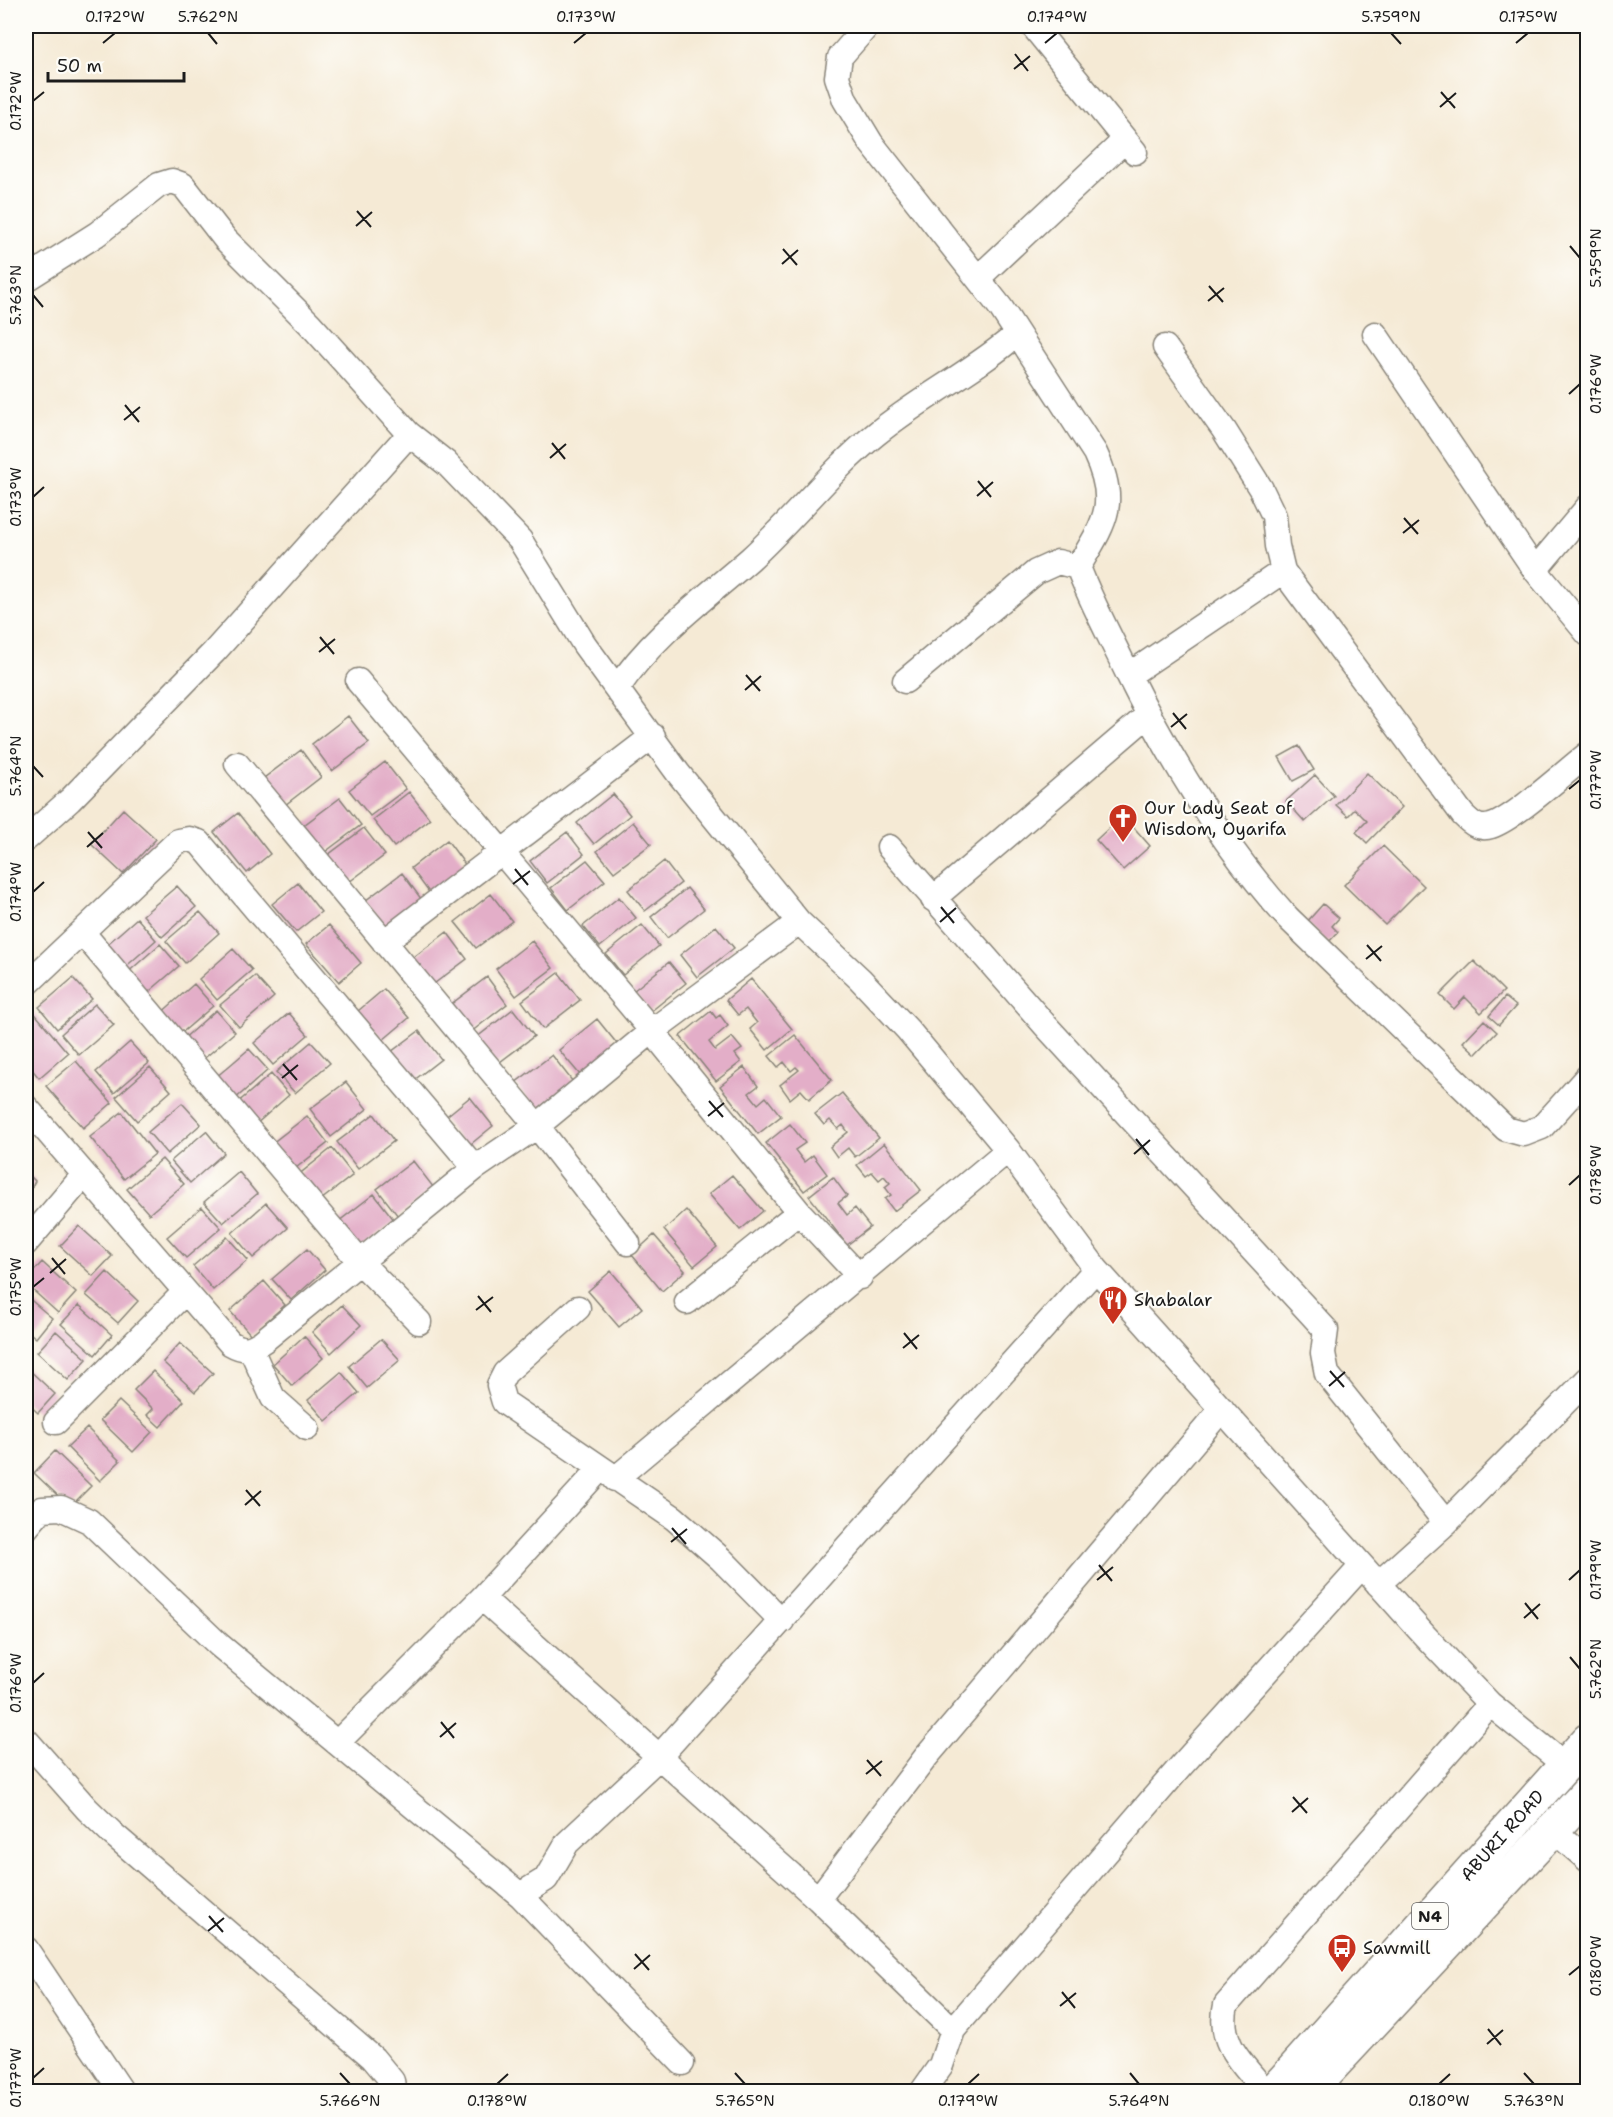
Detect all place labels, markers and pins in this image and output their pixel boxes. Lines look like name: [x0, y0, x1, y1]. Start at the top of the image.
place label: Our Lady Seat of Wisdom, Oyarifa: [1144, 796, 1293, 841]
church icon: Our Lady Seat of Wisdom, Oyarifa: [1107, 802, 1139, 844]
restaurant icon: Shabalar: [1097, 1284, 1129, 1326]
place label: Shabalar: [1134, 1288, 1213, 1312]
bus stop icon: Sawmill: [1326, 1932, 1358, 1974]
place label: Sawmill: [1363, 1936, 1431, 1960]

